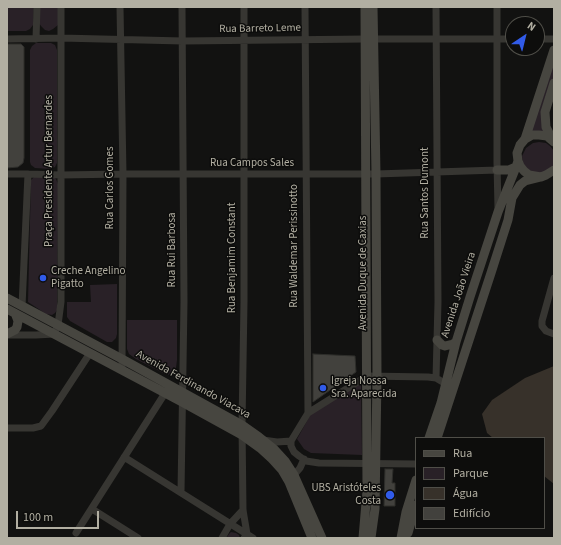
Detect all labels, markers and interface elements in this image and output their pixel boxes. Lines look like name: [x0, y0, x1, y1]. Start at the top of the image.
north arrow: [505, 16, 545, 56]
text: N: [524, 18, 539, 35]
street label: Rua Barreto Leme: [219, 22, 301, 36]
street label: Praça Presidente Artur Bernardes: [43, 95, 57, 247]
street label: Rua Carlos Gomes: [104, 146, 118, 230]
street label: Rua Santos Dumont: [419, 147, 433, 239]
street label: Rua Campos Sales: [210, 157, 294, 171]
street label: Rua Waldemar Perissinotto: [288, 184, 302, 308]
street label: Rua Benjamim Constant: [226, 203, 240, 313]
street label: Rua Rui Barbosa: [166, 212, 180, 288]
street label: Avenida Duque de Caxias: [357, 216, 371, 330]
street label: Avenida João Vieira: [439, 250, 479, 340]
place label: Creche Angelino Pigatto: [51, 265, 125, 291]
marker: Creche Angelino Pigatto: [38, 273, 48, 283]
street label: Avenida Ferdinando Viacava: [133, 348, 253, 422]
place label: Igreja Nossa Sra. Aparecida: [331, 375, 397, 401]
marker: Igreja Nossa Sra. Aparecida: [318, 383, 328, 393]
legend: [415, 437, 545, 529]
text: Rua: [453, 445, 472, 462]
text: Parque: [453, 465, 489, 482]
place label: UBS Aristóteles Costa: [311, 482, 381, 508]
text: Água: [453, 485, 478, 502]
marker: UBS Aristóteles Costa: [384, 489, 396, 501]
scale bar: [18, 503, 101, 529]
text: Edifício: [453, 505, 490, 522]
text: 100 m: [23, 509, 53, 526]

